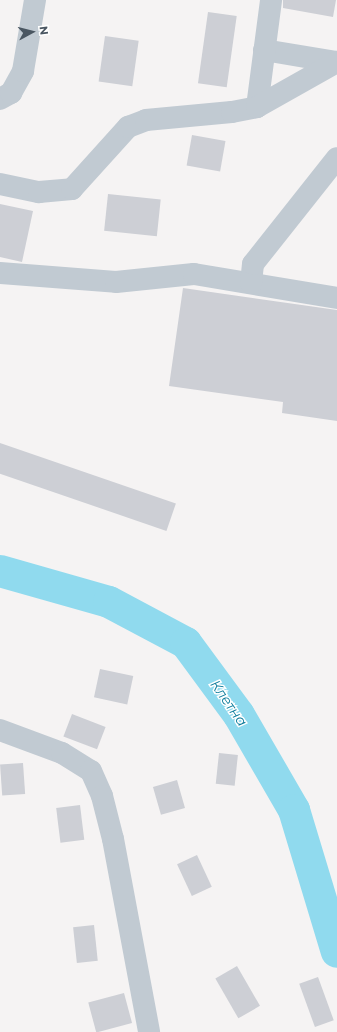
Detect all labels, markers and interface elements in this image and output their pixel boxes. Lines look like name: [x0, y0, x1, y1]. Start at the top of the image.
north arrow: [12, 12, 52, 52]
text: N: [36, 25, 51, 36]
water label: Клетна: [207, 677, 251, 729]

